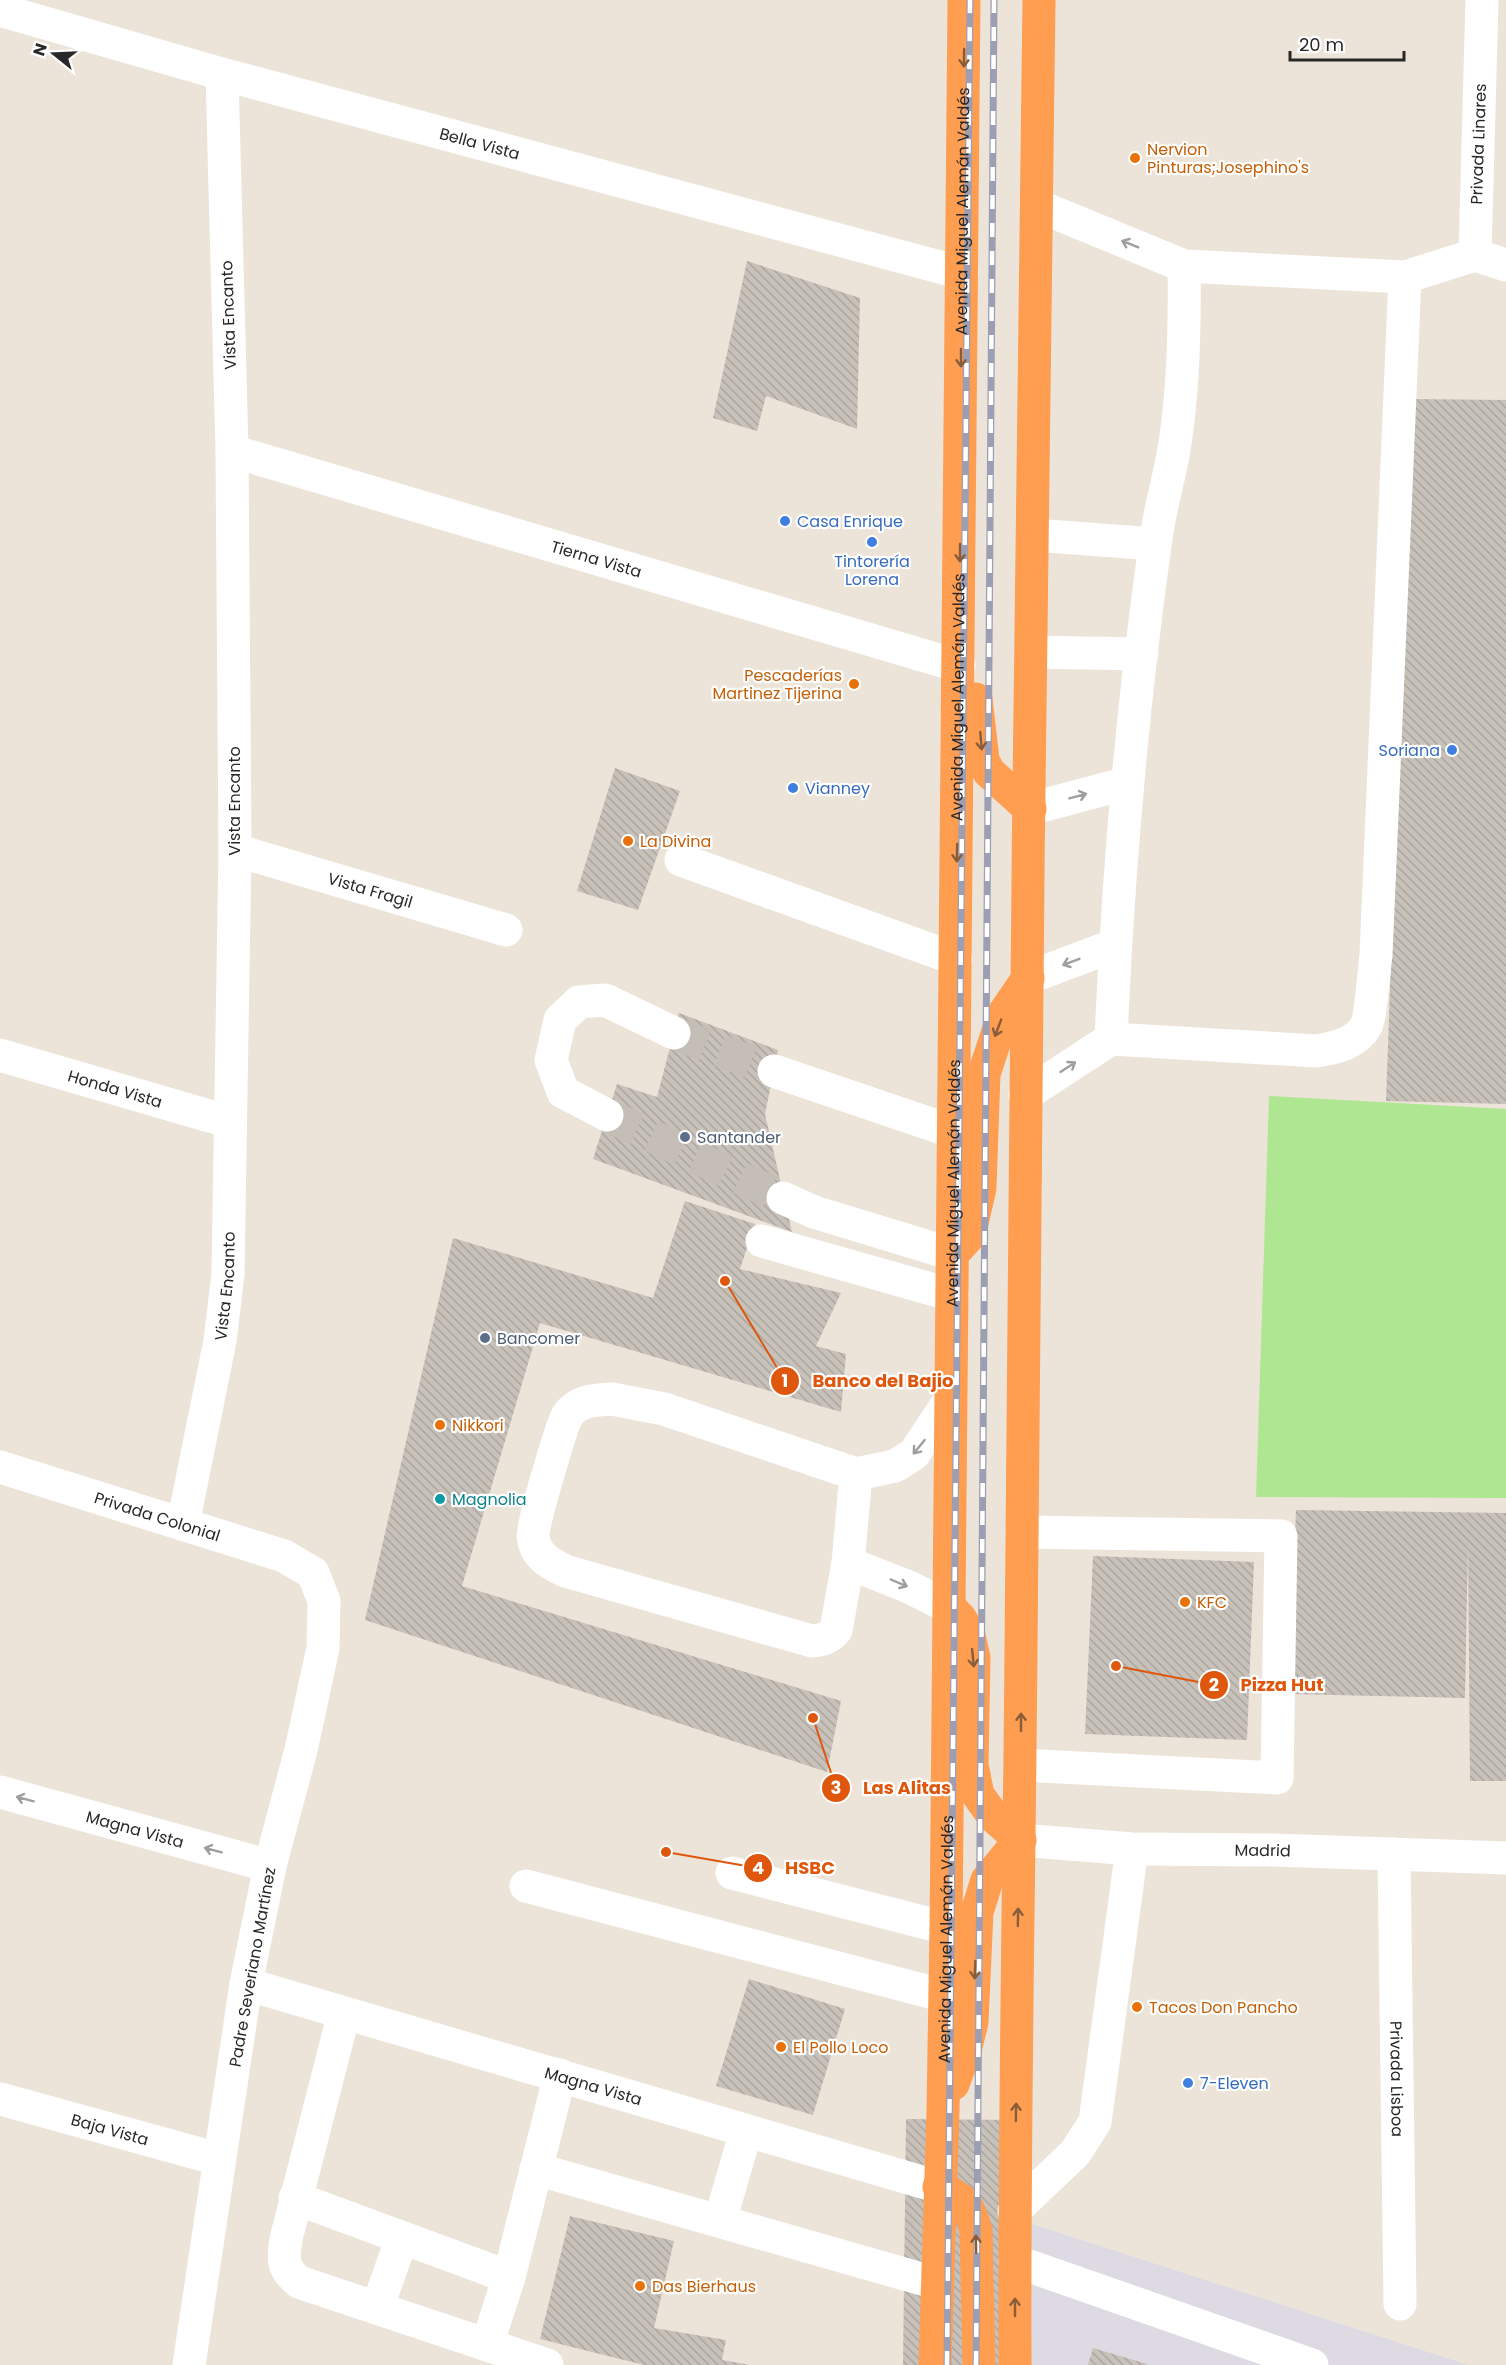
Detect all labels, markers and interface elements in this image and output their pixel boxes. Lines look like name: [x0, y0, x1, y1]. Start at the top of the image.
north arrow: [24, 24, 84, 84]
scale bar: [1290, 24, 1404, 62]
text: 20 m: [1299, 32, 1344, 57]
text: N: [27, 40, 53, 59]
one-way arrow: [958, 48, 970, 68]
street label: Privada Linares: [1465, 83, 1492, 205]
street label: Avenida Miguel Alemán Valdés: [950, 87, 975, 335]
street label: Bella Vista: [437, 122, 522, 166]
place label: Nervion Pinturas;Josephino's: [1147, 138, 1309, 179]
marker: Nervion Pinturas;Josephino's: [1128, 151, 1142, 165]
one-way arrow: [1121, 238, 1140, 249]
street label: Vista Encanto: [215, 260, 242, 370]
one-way arrow: [955, 348, 967, 368]
place label: Casa Enrique: [797, 510, 903, 533]
marker: Casa Enrique: [778, 514, 792, 528]
street label: Tierna Vista: [548, 535, 644, 584]
marker: Tintorería Lorena: [865, 535, 879, 549]
one-way arrow: [954, 543, 966, 563]
place label: Tintorería Lorena: [834, 550, 910, 591]
street label: Avenida Miguel Alemán Valdés: [945, 573, 971, 821]
place label: Pescaderías Martinez Tijerina: [713, 664, 842, 705]
marker: Pescaderías Martinez Tijerina: [847, 677, 861, 691]
one-way arrow: [976, 730, 987, 750]
place label: Soriana: [1379, 739, 1440, 762]
marker: Soriana: [1445, 743, 1459, 757]
street label: Vista Encanto: [223, 746, 246, 856]
place label: Vianney: [805, 777, 870, 800]
marker: Vianney: [786, 781, 800, 795]
one-way arrow: [1068, 790, 1087, 801]
place label: La Divina: [640, 830, 711, 853]
marker: La Divina: [621, 834, 635, 848]
one-way arrow: [951, 843, 963, 863]
street label: Vista Fragil: [325, 867, 415, 914]
one-way arrow: [1062, 957, 1081, 968]
one-way arrow: [992, 1018, 1003, 1037]
street label: Avenida Miguel Alemán Valdés: [941, 1059, 966, 1307]
one-way arrow: [1059, 1061, 1076, 1073]
street label: Honda Vista: [65, 1064, 165, 1114]
place label: Santander: [697, 1126, 781, 1149]
marker: Santander: [678, 1130, 692, 1144]
street label: Vista Encanto: [209, 1231, 241, 1342]
place label: Bancomer: [497, 1327, 580, 1350]
marker: Bancomer: [478, 1331, 492, 1345]
callout: Banco del Bajio: [770, 1363, 965, 1399]
text: 1: [782, 1368, 788, 1393]
text: Banco del Bajio: [813, 1368, 953, 1393]
place label: Nikkori: [452, 1414, 504, 1437]
marker: Nikkori: [433, 1418, 447, 1432]
one-way arrow: [912, 1439, 925, 1455]
street label: Privada Colonial: [92, 1486, 223, 1547]
place label: Magnolia: [452, 1488, 527, 1511]
marker: Magnolia: [433, 1492, 447, 1506]
one-way arrow: [890, 1578, 908, 1589]
place label: KFC: [1197, 1591, 1227, 1614]
marker: KFC: [1178, 1595, 1192, 1609]
one-way arrow: [968, 1648, 979, 1668]
callout: Pizza Hut: [1199, 1667, 1336, 1703]
text: 2: [1209, 1672, 1219, 1697]
text: Pizza Hut: [1240, 1672, 1324, 1697]
one-way arrow: [1015, 1712, 1027, 1732]
callout: Las Alitas: [821, 1770, 963, 1806]
text: 3: [831, 1775, 841, 1800]
text: Las Alitas: [863, 1775, 951, 1800]
one-way arrow: [16, 1793, 35, 1804]
street label: Magna Vista: [83, 1805, 186, 1854]
street label: Avenida Miguel Alemán Valdés: [933, 1815, 959, 2063]
street label: Madrid: [1234, 1839, 1291, 1863]
one-way arrow: [204, 1844, 223, 1856]
callout: HSBC: [743, 1850, 847, 1886]
text: 4: [752, 1855, 764, 1880]
text: HSBC: [785, 1855, 835, 1880]
street label: Padre Severiano Martínez: [224, 1865, 281, 2069]
one-way arrow: [1013, 1907, 1024, 1927]
one-way arrow: [970, 1959, 981, 1979]
place label: Tacos Don Pancho: [1149, 1996, 1298, 2019]
marker: Tacos Don Pancho: [1130, 2000, 1144, 2014]
street label: Privada Lisboa: [1384, 2021, 1409, 2137]
place label: El Pollo Loco: [793, 2036, 888, 2059]
marker: El Pollo Loco: [774, 2040, 788, 2054]
street label: Magna Vista: [542, 2061, 645, 2111]
place label: 7-Eleven: [1200, 2072, 1269, 2095]
marker: 7-Eleven: [1181, 2076, 1195, 2090]
one-way arrow: [1010, 2102, 1022, 2122]
street label: Baja Vista: [68, 2108, 151, 2151]
one-way arrow: [970, 2234, 982, 2254]
place label: Das Bierhaus: [652, 2275, 756, 2298]
marker: Das Bierhaus: [633, 2279, 647, 2293]
one-way arrow: [1009, 2297, 1021, 2317]

